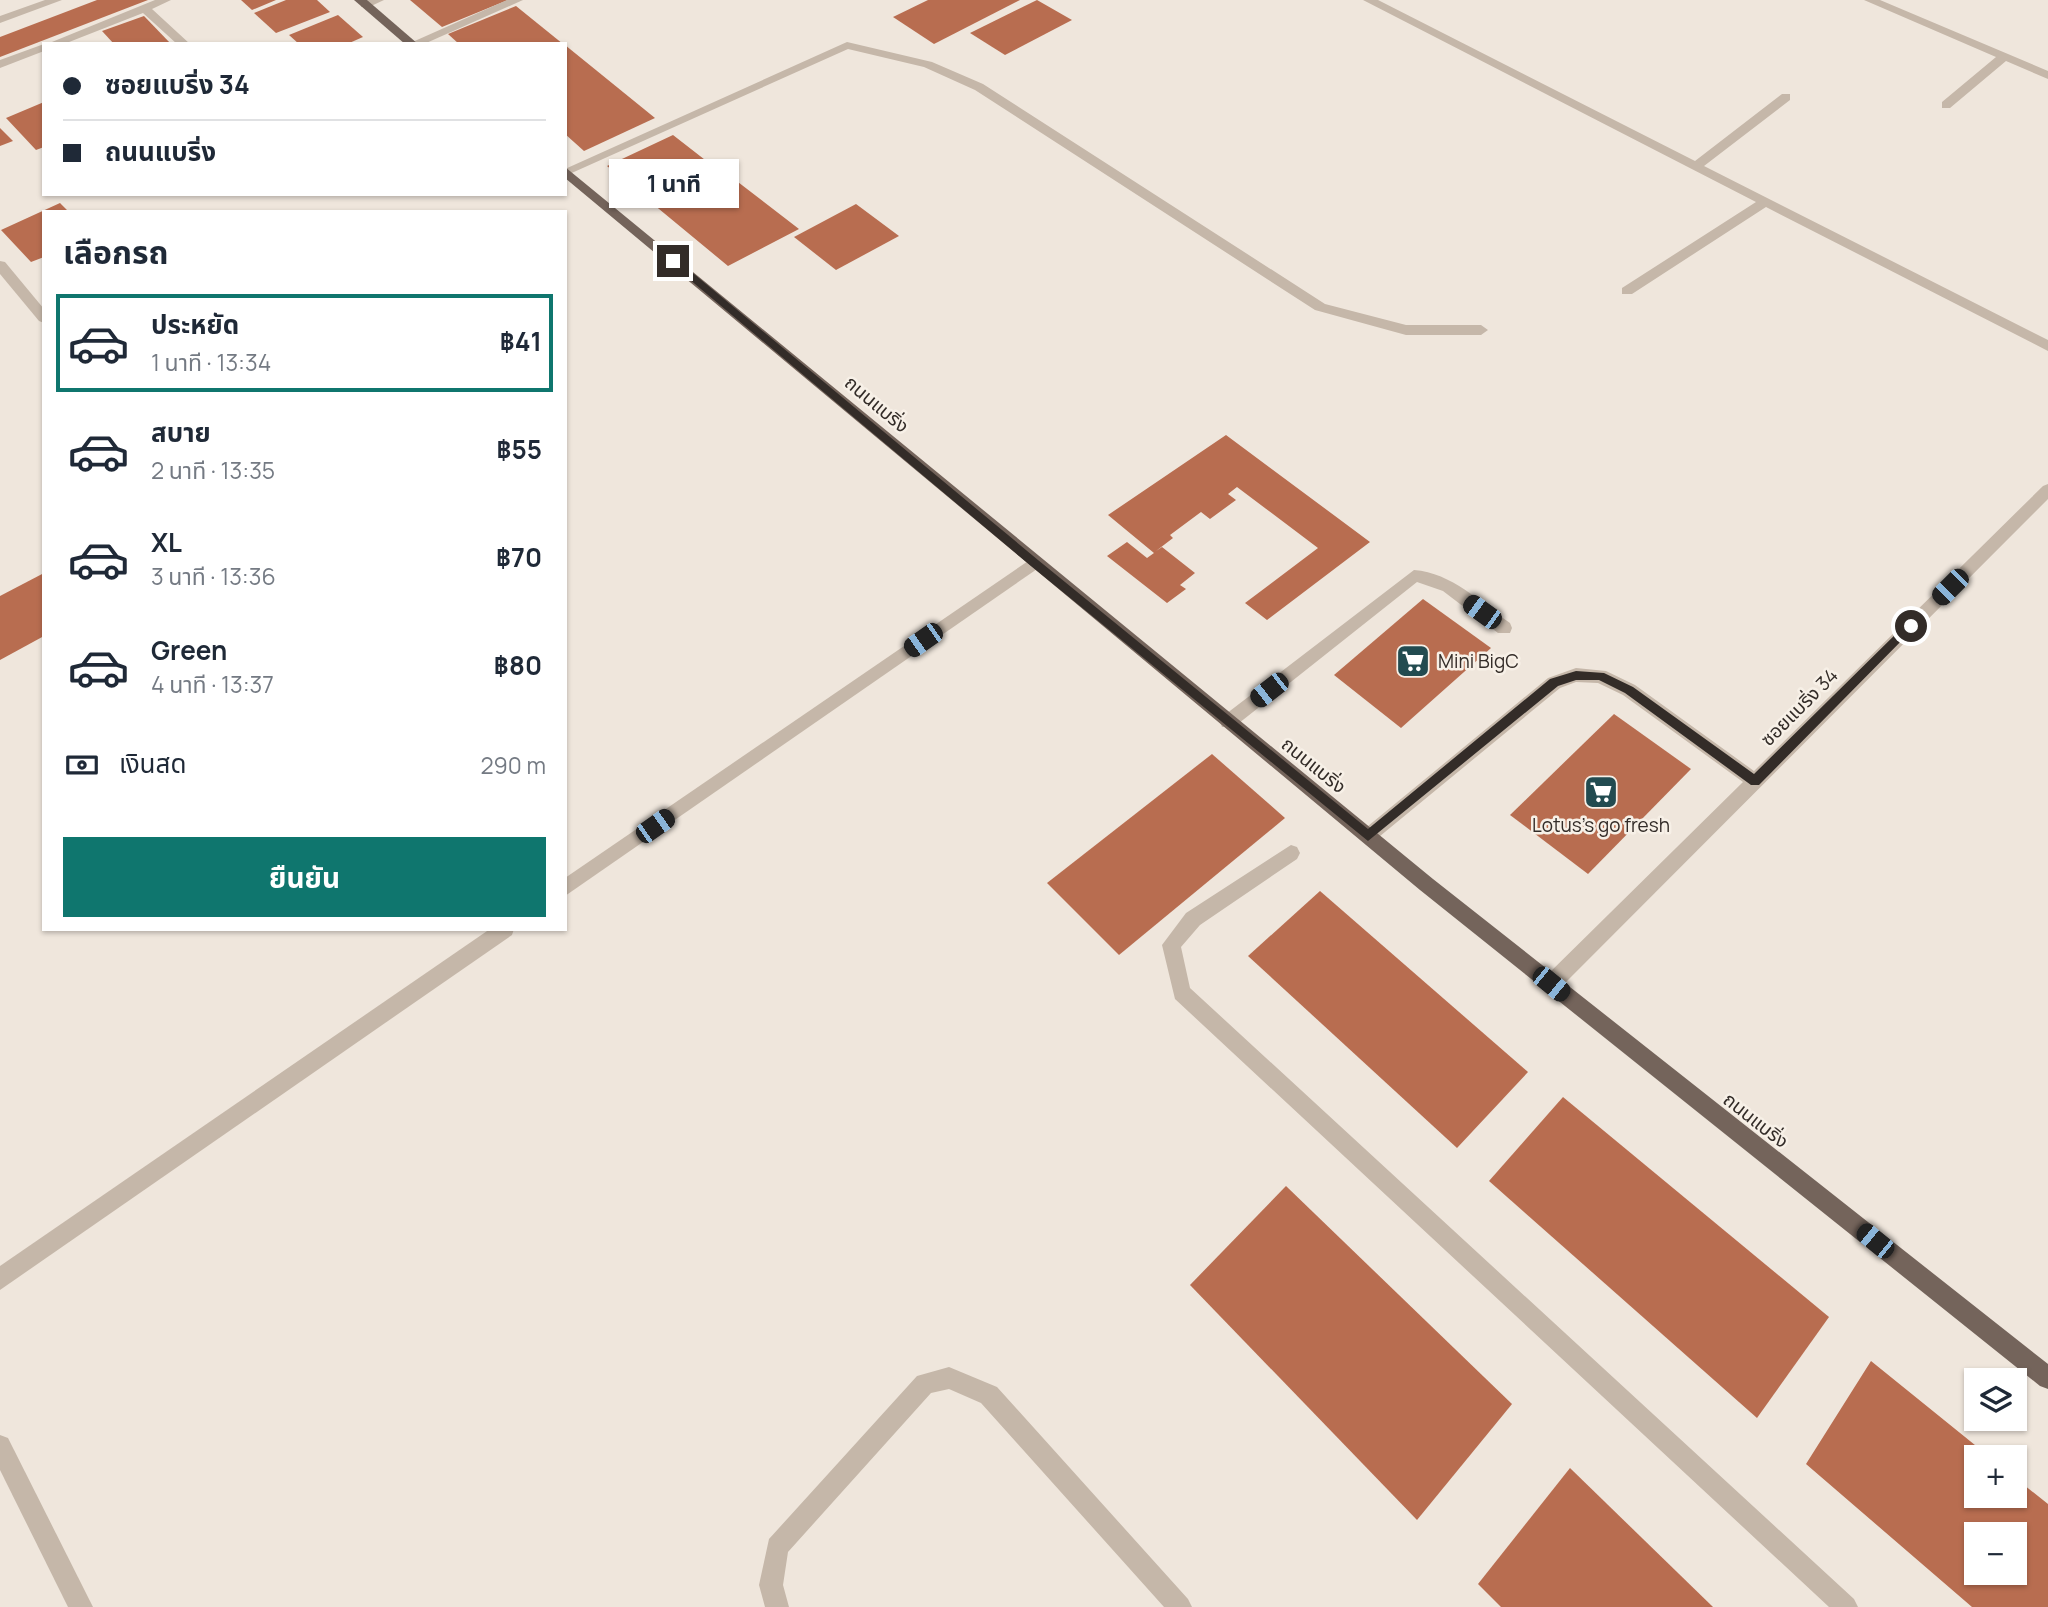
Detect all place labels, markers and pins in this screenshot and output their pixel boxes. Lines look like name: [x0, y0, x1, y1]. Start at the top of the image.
supermarket icon: Mini BigC: [1394, 642, 1432, 680]
place label: Mini BigC: [1438, 648, 1519, 674]
supermarket icon: Lotus's go fresh: [1582, 773, 1620, 811]
place label: Lotus's go fresh: [1532, 812, 1670, 838]

